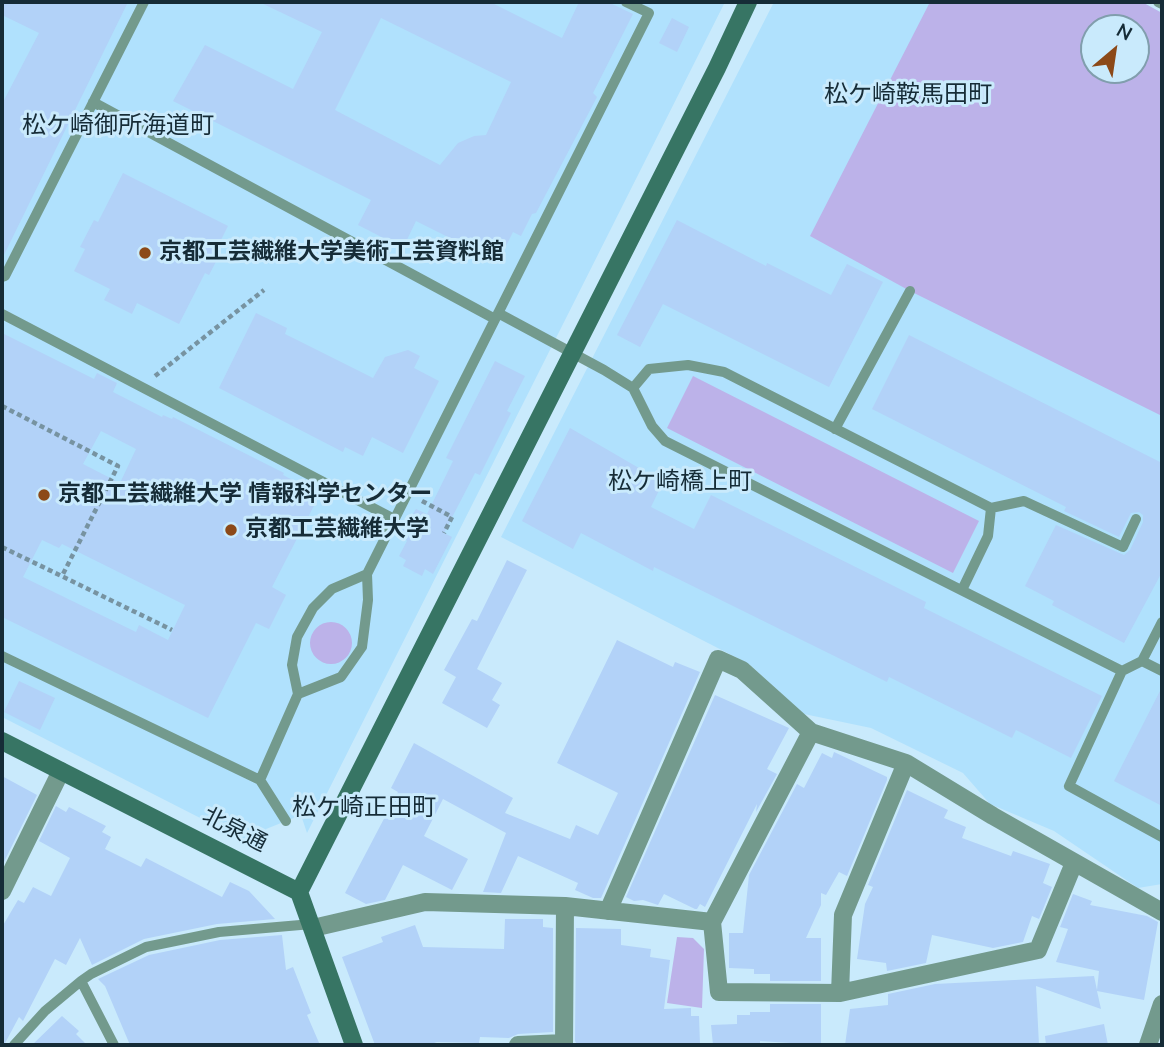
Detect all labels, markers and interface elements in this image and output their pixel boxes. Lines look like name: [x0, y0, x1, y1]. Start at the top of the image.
north arrow: [1080, 14, 1150, 84]
text: N: [1112, 18, 1137, 47]
district label: 松ケ崎鞍馬田町: [824, 82, 992, 110]
district label: 松ケ崎御所海道町: [22, 113, 214, 141]
place label: 京都工芸繊維大学美術工芸資料館: [159, 239, 504, 267]
marker: 京都工芸繊維大学美術工芸資料館: [137, 245, 153, 261]
district label: 松ケ崎橋上町: [608, 469, 752, 497]
place label: 京都工芸繊維大学 情報科学センター: [58, 481, 432, 509]
marker: 京都工芸繊維大学 情報科学センター: [36, 487, 52, 503]
place label: 京都工芸繊維大学: [245, 516, 429, 544]
marker: 京都工芸繊維大学: [223, 522, 239, 538]
district label: 松ケ崎正田町: [292, 795, 436, 823]
street label: 北泉通: [197, 803, 271, 859]

